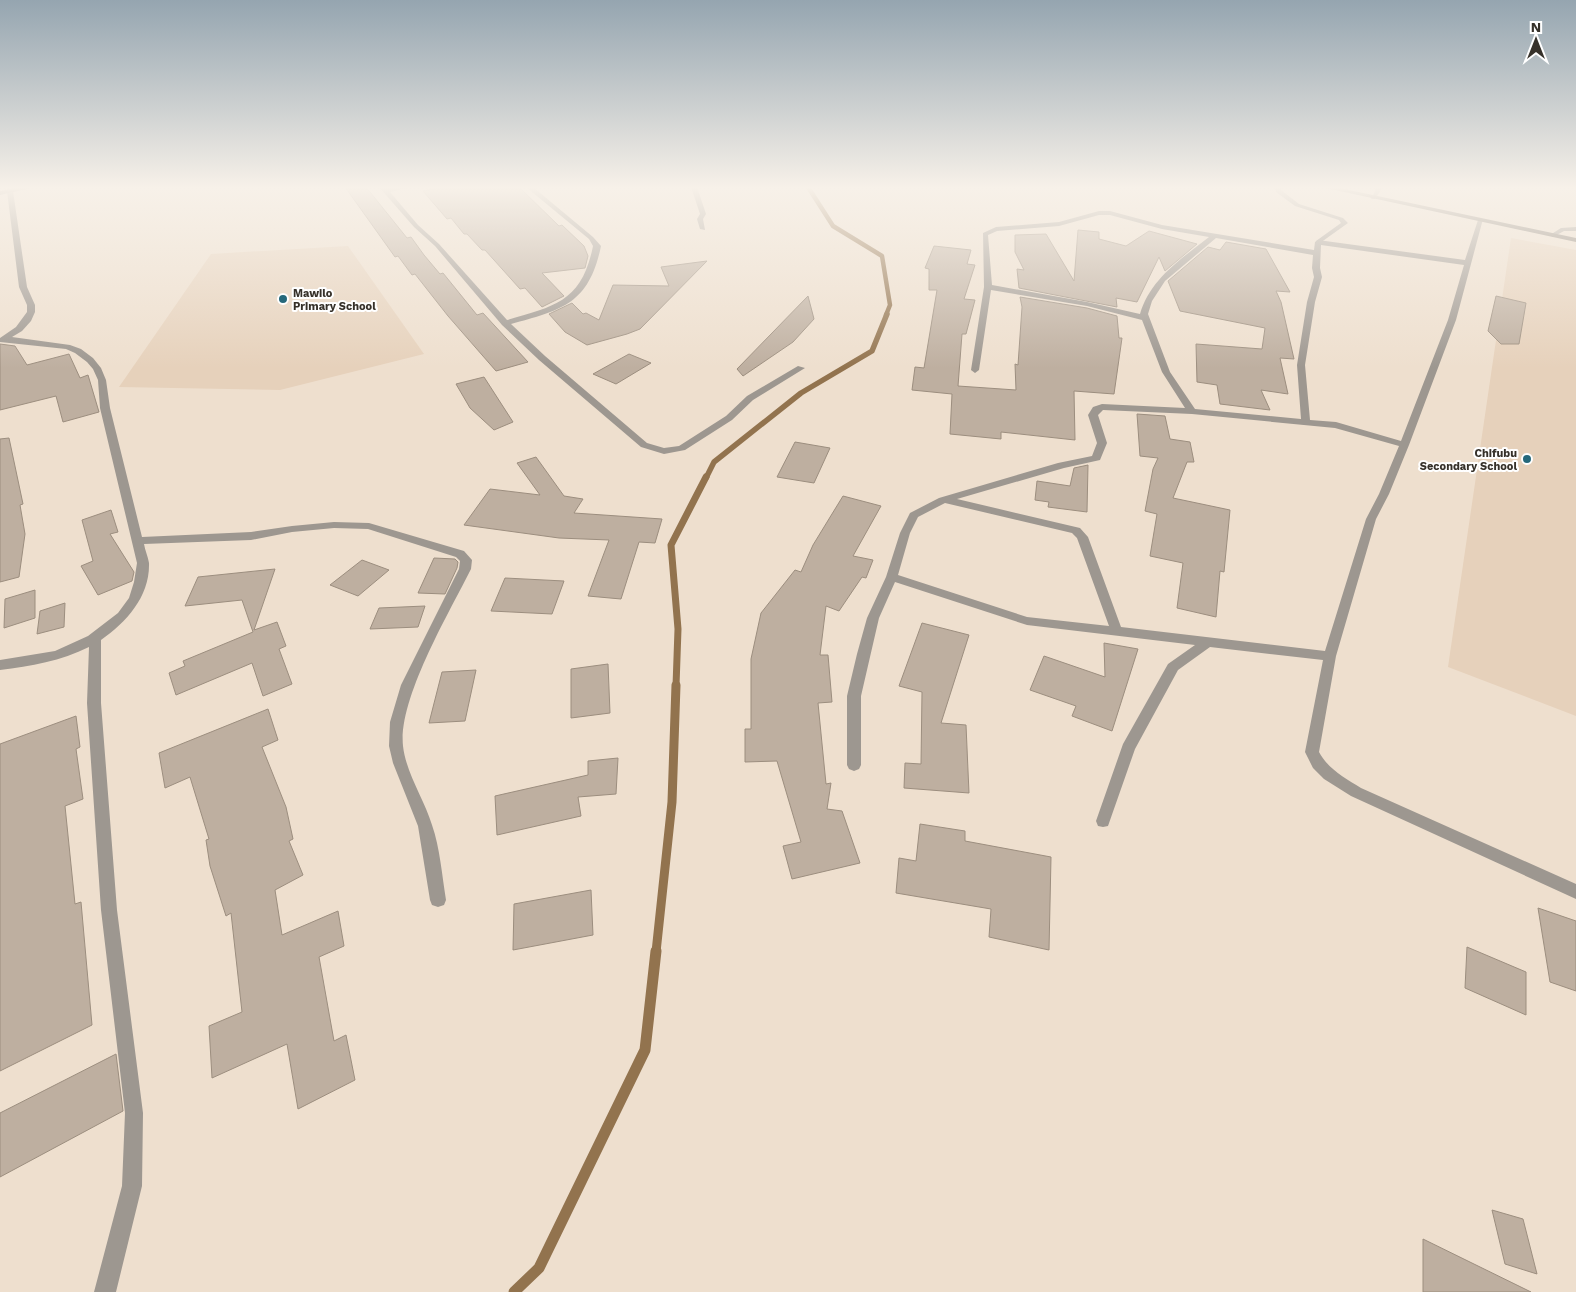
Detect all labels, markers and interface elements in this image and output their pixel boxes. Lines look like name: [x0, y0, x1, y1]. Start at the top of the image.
north arrow: [1511, 15, 1561, 65]
text: N: [1531, 19, 1541, 35]
place label: Mawilo Primary School: [293, 287, 376, 313]
marker: Mawilo Primary School: [277, 293, 289, 305]
place label: Chifubu Secondary School: [1420, 447, 1517, 473]
marker: Chifubu Secondary School: [1521, 453, 1533, 465]

